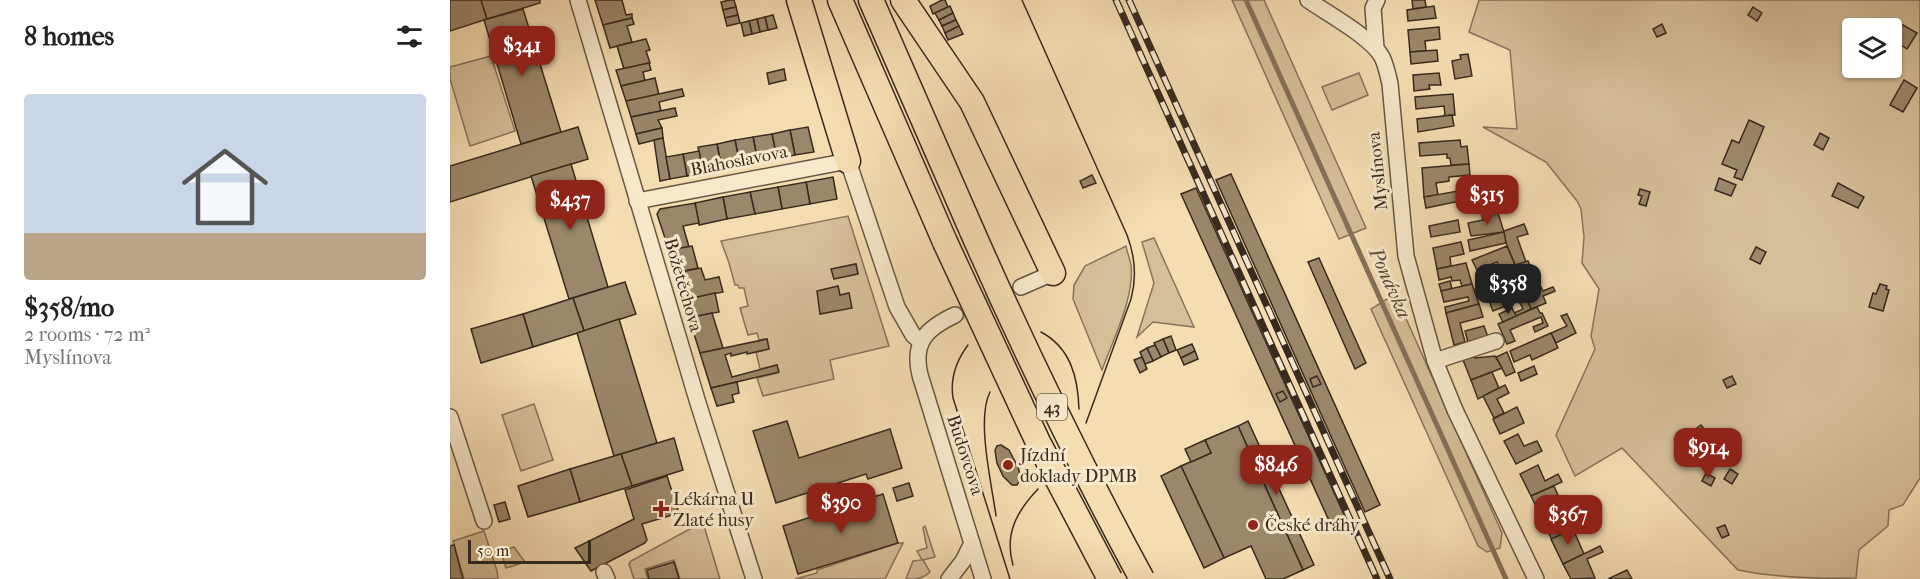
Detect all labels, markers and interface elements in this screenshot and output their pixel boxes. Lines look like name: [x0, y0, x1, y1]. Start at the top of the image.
map controls: [1842, 18, 1902, 78]
button: layers: [1842, 18, 1902, 78]
icon: filters: [393, 20, 426, 53]
text: 8 homes: [24, 21, 114, 52]
pin: $341: [486, 26, 558, 77]
text: $341: [503, 34, 541, 57]
street label: Myslínova: [1363, 130, 1393, 211]
icon: home: [171, 133, 279, 241]
street label: Blahoslavova: [689, 141, 790, 181]
pin: $315: [1451, 175, 1523, 226]
pin: $437: [534, 180, 606, 231]
text: $315: [1470, 183, 1504, 206]
text: $437: [550, 188, 590, 211]
street label: Božetěchova: [660, 236, 707, 335]
water label: Ponávka: [1364, 243, 1416, 322]
pin: $358: [1472, 264, 1544, 315]
text: $358: [1489, 272, 1527, 295]
text: $358/mo: [24, 292, 114, 323]
text: 2 rooms · 72 m²: [24, 323, 150, 346]
text: Myslínova: [24, 346, 112, 369]
road number: 43: [1037, 394, 1067, 420]
street label: Budovcova: [942, 412, 988, 498]
pin: $914: [1672, 428, 1744, 479]
text: $914: [1688, 436, 1728, 459]
place label: Jízdní doklady DPMB: [1018, 445, 1137, 487]
pin: $846: [1240, 445, 1312, 496]
text: $846: [1254, 453, 1298, 476]
marker: Jízdní doklady DPMB: [1001, 458, 1015, 472]
pin: $390: [805, 483, 877, 534]
place label: Lékárna U Zlaté husy: [673, 489, 755, 531]
text: $390: [821, 491, 861, 514]
pin: $367: [1532, 495, 1604, 546]
marker: Lékárna U Zlaté husy: [654, 502, 668, 516]
text: $367: [1548, 503, 1588, 526]
place label: České dráhy: [1265, 513, 1361, 536]
marker: České dráhy: [1246, 518, 1260, 532]
scale bar: [468, 537, 591, 564]
text: 50 m: [477, 541, 509, 560]

